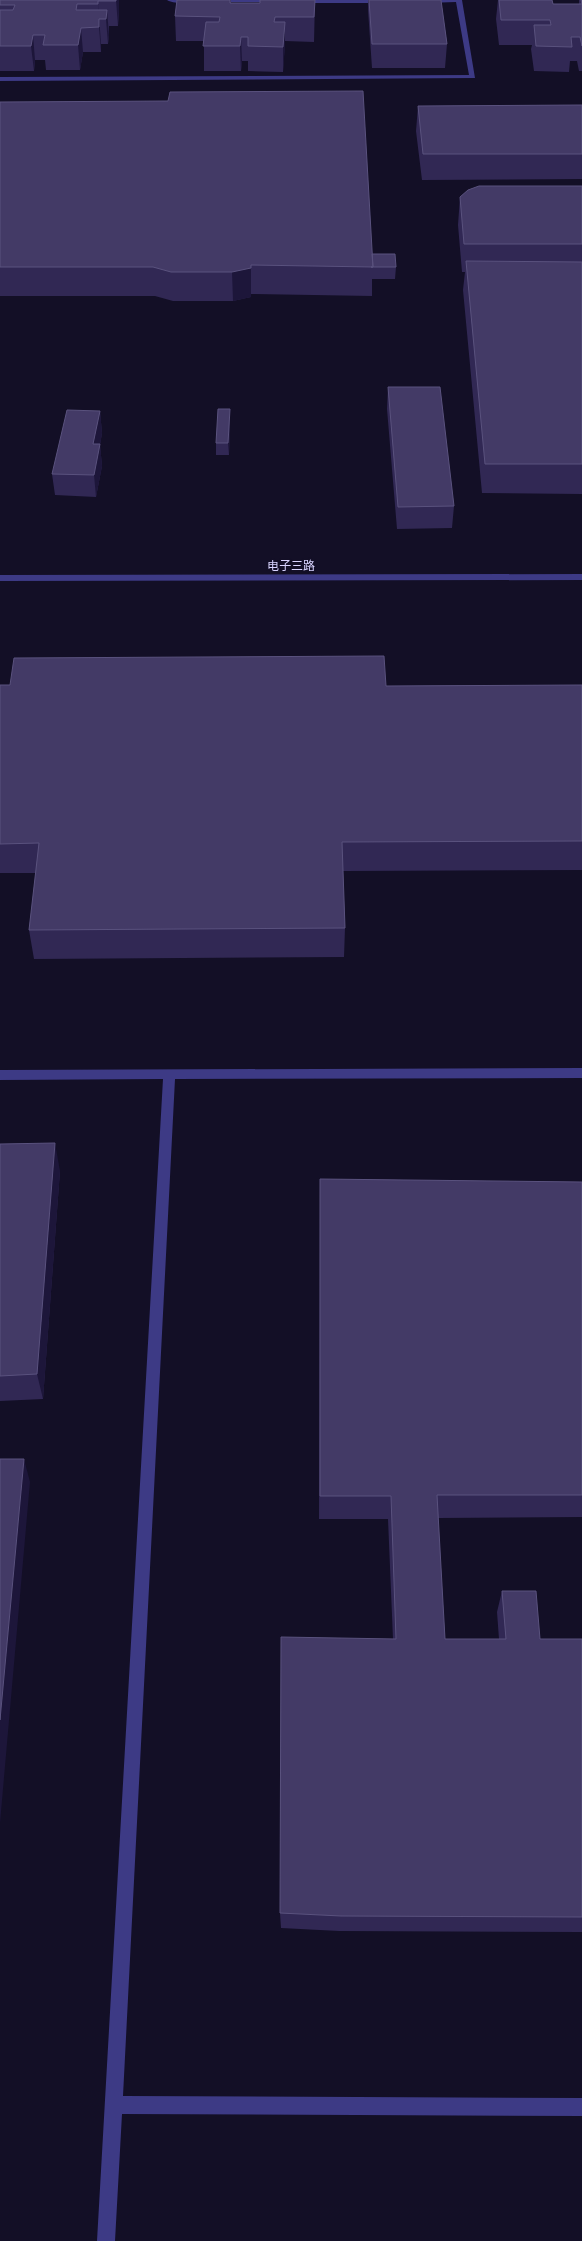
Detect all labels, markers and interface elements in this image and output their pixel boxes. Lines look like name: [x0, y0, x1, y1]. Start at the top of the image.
street label: 电子三路: [267, 558, 315, 572]

